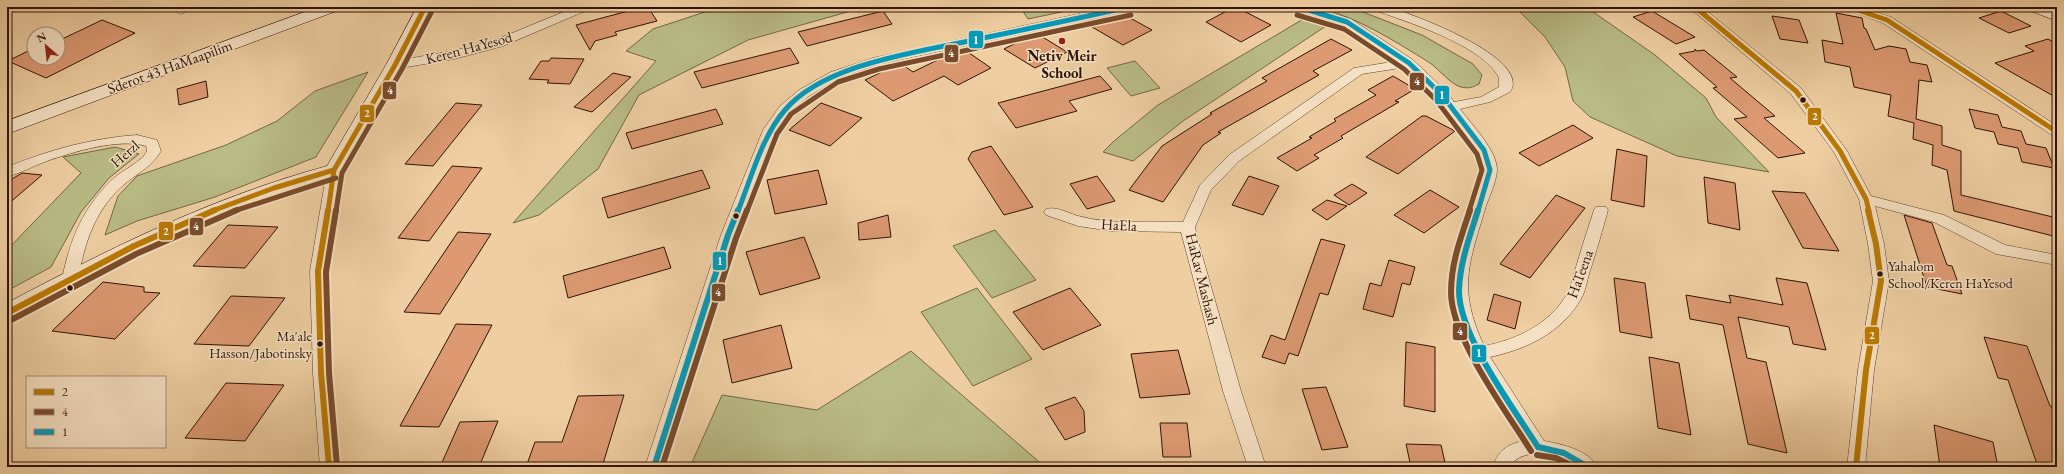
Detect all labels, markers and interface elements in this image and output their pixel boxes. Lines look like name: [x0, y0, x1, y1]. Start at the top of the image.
north arrow: [26, 26, 66, 66]
street label: Keren HaYesod: [423, 27, 515, 68]
text: N: [34, 29, 49, 45]
line badge: 1: [968, 30, 984, 49]
text: 1: [973, 33, 979, 47]
street label: Sderot 43 HaMaapilim: [105, 35, 235, 98]
marker: Netiv Meir School: [1057, 36, 1067, 46]
line badge: 4: [944, 44, 959, 63]
text: 4: [948, 46, 954, 60]
place label: Netiv Meir School: [1027, 46, 1097, 82]
line badge: 4: [1409, 72, 1425, 91]
text: 4: [1414, 74, 1420, 88]
line badge: 4: [382, 81, 397, 100]
text: 4: [387, 83, 393, 97]
line badge: 1: [1434, 85, 1450, 105]
text: 1: [1439, 88, 1445, 102]
unlabelled marker: [1798, 95, 1808, 105]
line badge: 2: [359, 104, 375, 123]
text: 2: [364, 106, 370, 120]
line badge: 2: [1807, 107, 1822, 126]
text: 2: [1812, 109, 1818, 123]
street label: Herzl: [106, 136, 143, 171]
unlabelled marker: [731, 211, 741, 221]
street label: HaEla: [1100, 214, 1138, 235]
line badge: 4: [189, 217, 204, 236]
text: 4: [193, 219, 199, 233]
line badge: 2: [158, 221, 174, 241]
text: 2: [163, 224, 169, 238]
street label: HaRav Mashash: [1182, 231, 1223, 327]
street label: HaTeena: [1562, 247, 1597, 301]
line badge: 1: [712, 251, 727, 271]
text: 1: [717, 254, 723, 268]
place label: Yahalom School/Keren HaYesod: [1888, 257, 2014, 292]
marker: Yahalom School/Keren HaYesod: [1875, 269, 1885, 279]
unlabelled marker: [65, 283, 75, 293]
line badge: 4: [711, 283, 726, 302]
text: 4: [715, 285, 721, 299]
line badge: 4: [1452, 322, 1468, 341]
text: 4: [1457, 324, 1463, 338]
line badge: 2: [1864, 326, 1880, 345]
place label: Ma'ale Hasson/Jabotinsky: [209, 327, 313, 362]
text: 2: [1869, 328, 1875, 342]
marker: Ma'ale Hasson/Jabotinsky: [315, 339, 325, 349]
line badge: 1: [1471, 344, 1487, 363]
text: 1: [1476, 346, 1482, 360]
legend: [26, 376, 166, 448]
text: 2: [62, 384, 68, 400]
text: 4: [62, 404, 68, 420]
text: 1: [62, 424, 68, 440]

